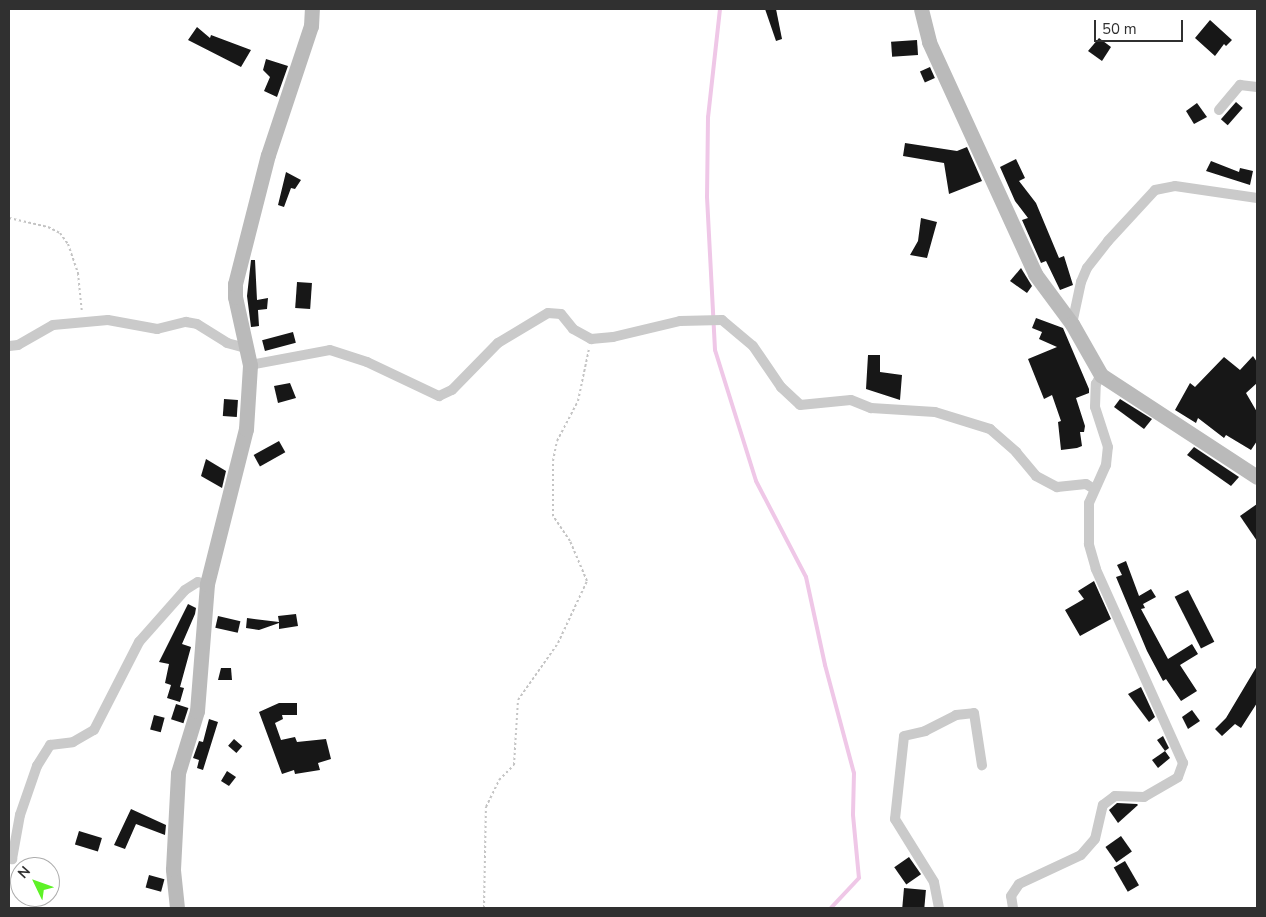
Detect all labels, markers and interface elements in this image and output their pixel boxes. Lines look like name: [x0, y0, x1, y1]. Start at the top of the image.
scale bar: [1096, 10, 1185, 42]
text: 50 m: [1102, 19, 1137, 39]
north arrow: [10, 857, 60, 907]
text: N: [14, 862, 35, 883]

